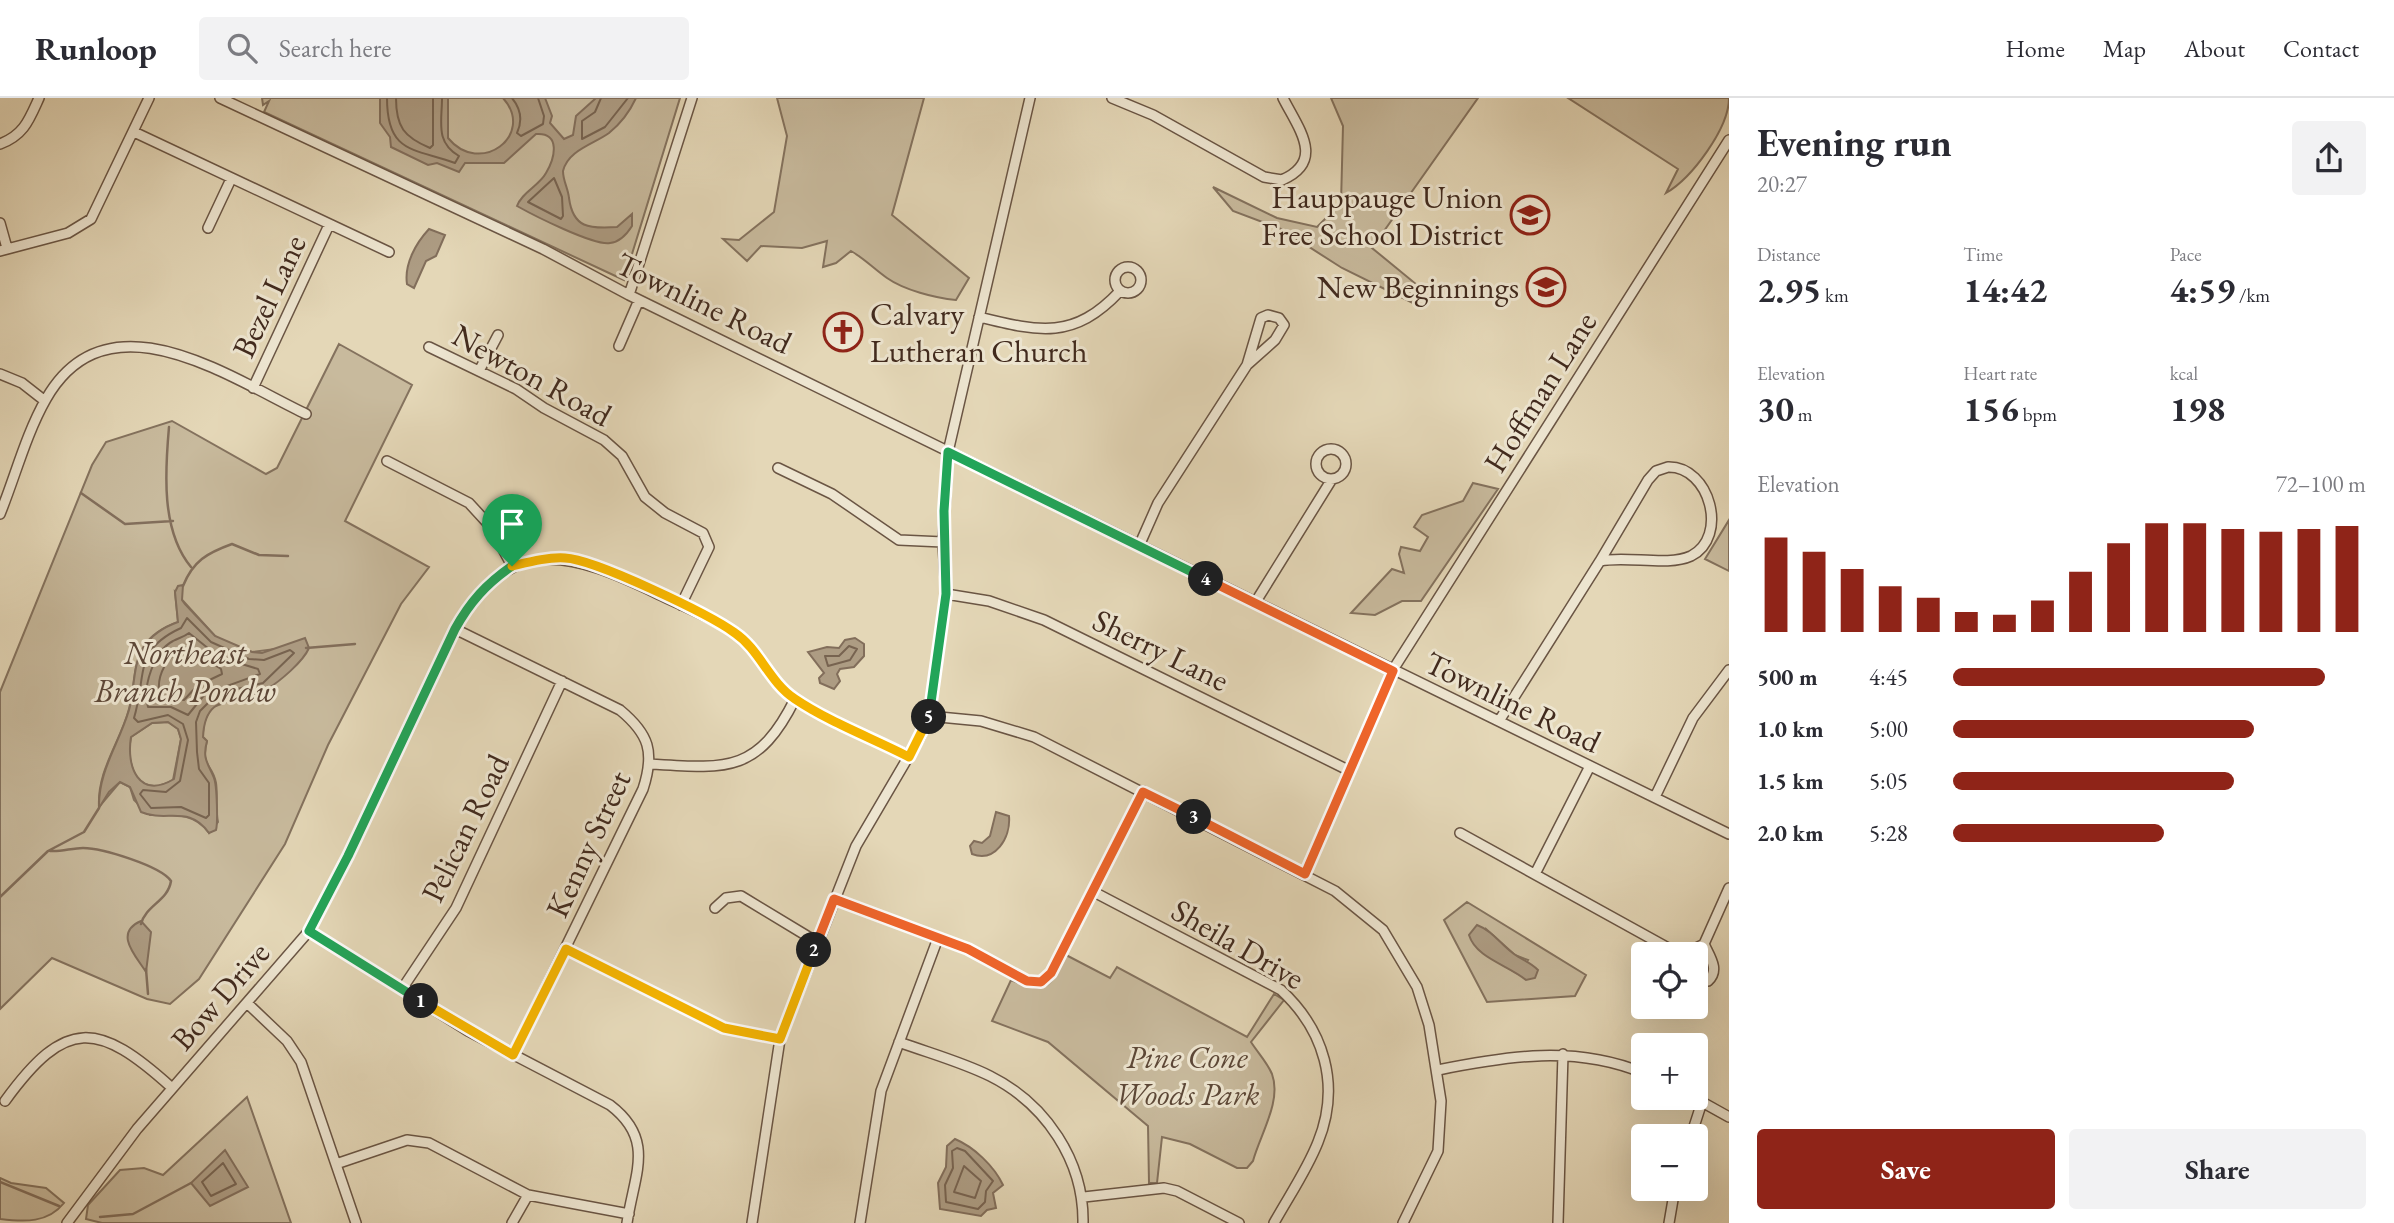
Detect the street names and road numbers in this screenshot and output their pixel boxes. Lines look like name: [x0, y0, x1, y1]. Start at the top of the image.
street label: Bezel Lane: [222, 228, 316, 364]
street label: Townline Road: [609, 242, 800, 364]
street label: Hoffman Lane: [1474, 304, 1606, 480]
street label: Newton Road: [445, 314, 620, 436]
street label: Sherry Lane: [1086, 599, 1236, 701]
street label: Townline Road: [1418, 641, 1609, 763]
street label: Pelican Road: [411, 746, 519, 909]
street label: Kenny Street: [536, 764, 640, 924]
street label: Sheila Drive: [1164, 889, 1312, 999]
street label: Bow Drive: [161, 933, 279, 1059]

